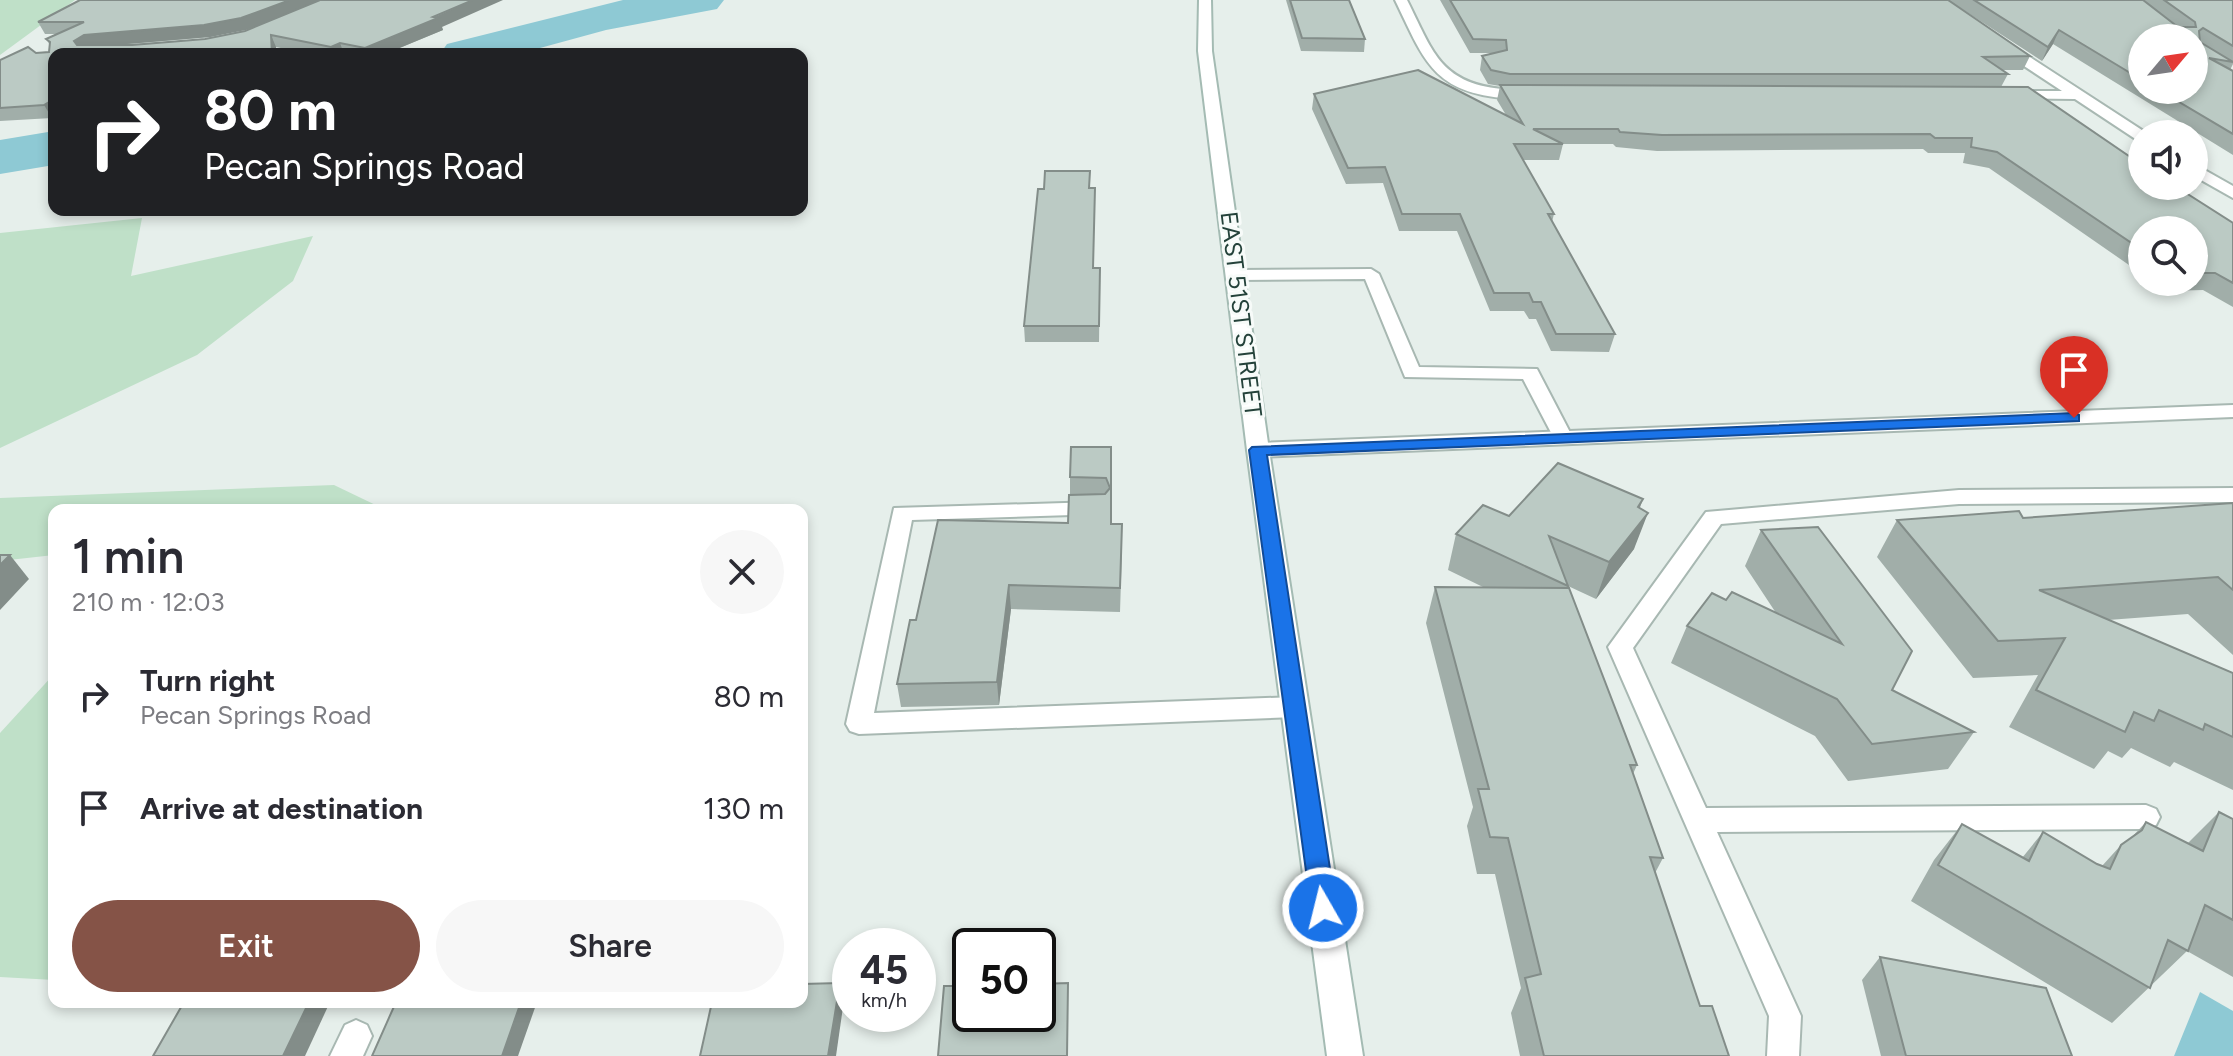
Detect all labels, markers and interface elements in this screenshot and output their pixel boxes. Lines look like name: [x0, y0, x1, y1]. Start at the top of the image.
north arrow: [2128, 24, 2208, 104]
map controls: [2128, 24, 2208, 296]
text: 80 m: [204, 77, 337, 144]
icon: right: [72, 80, 176, 184]
button: sound: [2128, 120, 2208, 200]
text: Pecan Springs Road: [204, 145, 525, 188]
street label: EAST 51ST STREET: [1215, 210, 1268, 418]
button: search: [2128, 216, 2208, 296]
pin: [2040, 336, 2108, 418]
icon: arrive: [2052, 348, 2096, 392]
text: 1 min: [72, 527, 184, 585]
button: close: [700, 530, 784, 614]
text: 210 m · 12:03: [72, 586, 225, 618]
text: Turn right: [140, 662, 275, 699]
icon: right: [72, 674, 116, 718]
text: 80 m: [713, 678, 784, 715]
text: Pecan Springs Road: [140, 699, 372, 731]
icon: arrive: [72, 786, 116, 830]
text: Arrive at destination: [140, 790, 423, 827]
text: 130 m: [703, 790, 784, 827]
position arrow: [1281, 866, 1365, 950]
button: Exit: [72, 900, 420, 992]
button: Share: [436, 900, 784, 992]
speed limit sign: 50: [952, 928, 1056, 1032]
text: 45: [860, 946, 908, 994]
text: km/h: [861, 988, 907, 1012]

